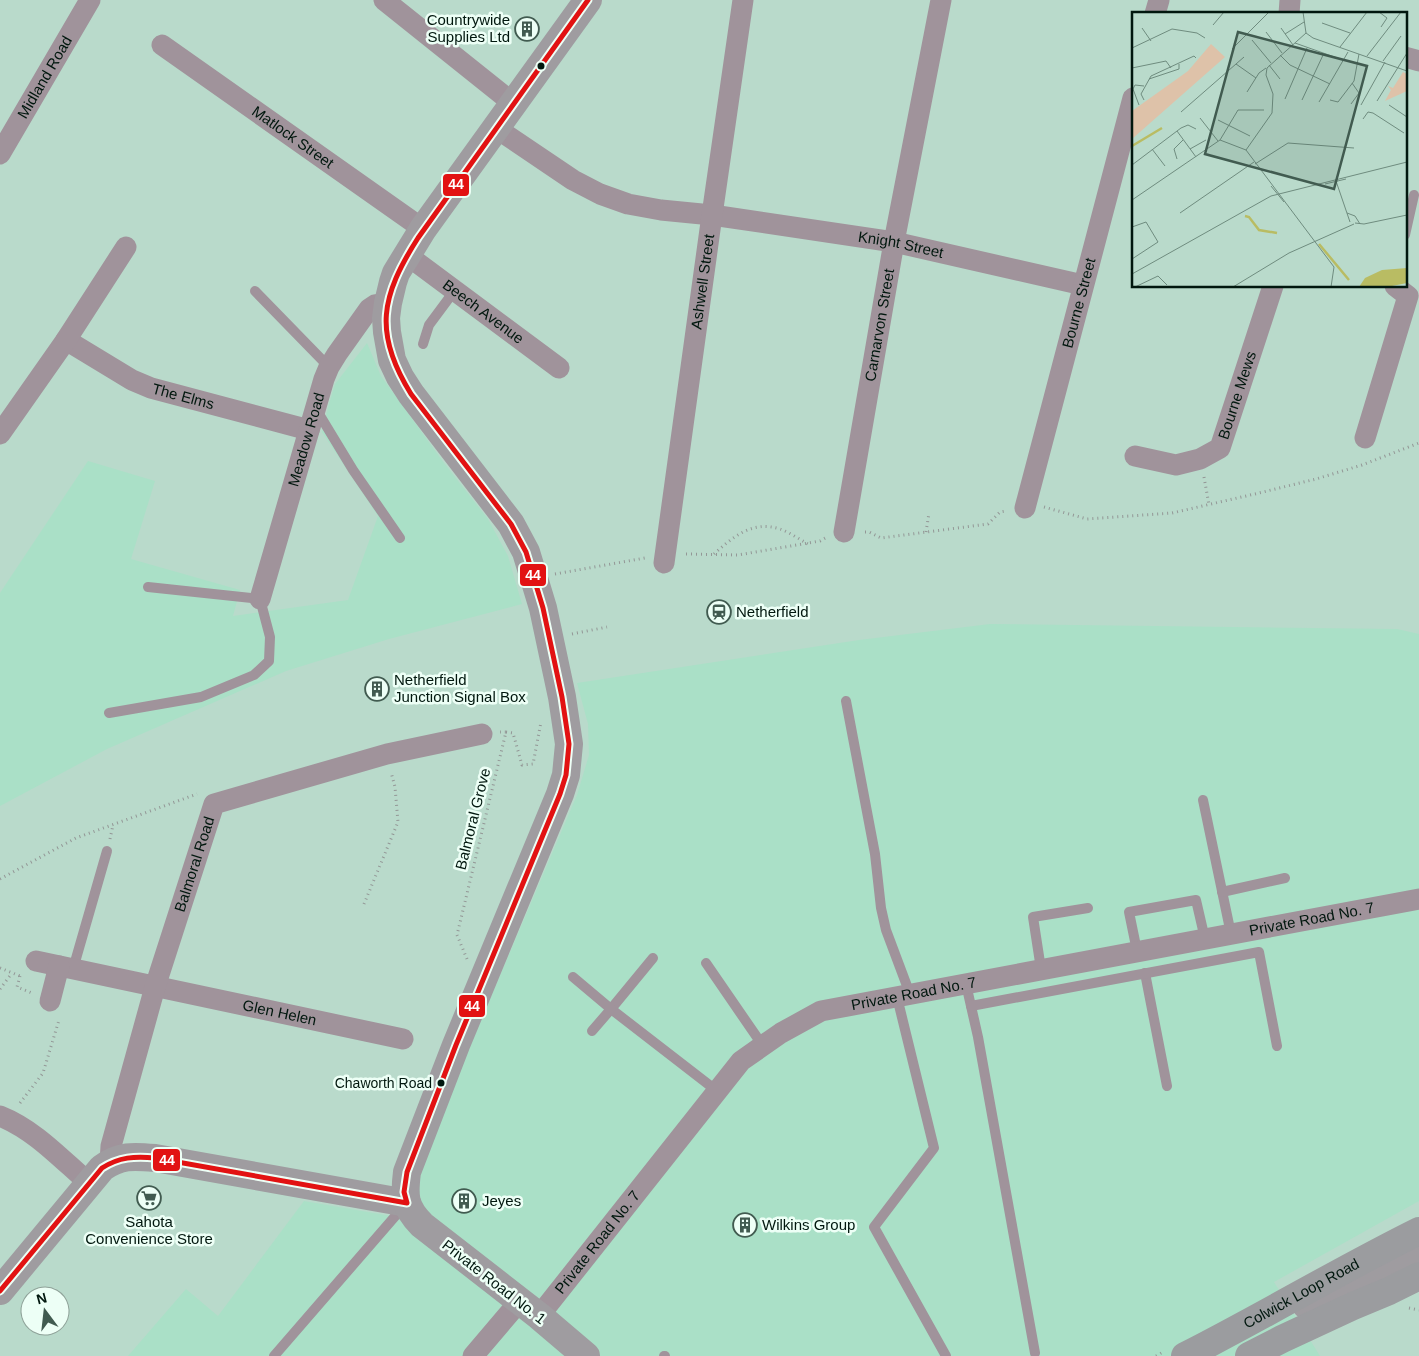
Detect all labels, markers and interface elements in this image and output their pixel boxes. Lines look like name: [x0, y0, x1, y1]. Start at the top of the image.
place label: Countrywide Supplies Ltd: [427, 11, 510, 45]
inset map: [1132, 12, 1406, 288]
building icon: Countrywide Supplies Ltd: [514, 16, 540, 42]
street label: Midland Road: [14, 33, 75, 121]
unlabelled marker: [536, 61, 546, 71]
street label: Matlock Street: [249, 102, 338, 172]
line badge: 44: [442, 173, 470, 197]
text: 44: [448, 176, 464, 192]
street label: Knight Street: [857, 228, 946, 261]
street label: Ashwell Street: [687, 232, 717, 330]
street label: Bourne Street: [1059, 255, 1099, 350]
street label: Carnarvon Street: [861, 266, 897, 383]
street label: Beech Avenue: [440, 276, 527, 347]
street label: Bourne Mews: [1214, 349, 1259, 441]
street label: The Elms: [150, 380, 216, 412]
street label: Meadow Road: [284, 391, 328, 488]
line badge: 44: [519, 563, 547, 587]
text: 44: [525, 567, 541, 583]
station icon: Netherfield: [706, 599, 732, 625]
place label: Netherfield: [736, 603, 809, 620]
place label: Netherfield Junction Signal Box: [394, 671, 526, 705]
building icon: Netherfield Junction Signal Box: [364, 676, 390, 702]
street label: Balmoral Grove: [452, 766, 493, 871]
street label: Balmoral Road: [171, 814, 217, 914]
street label: Private Road No. 7: [1248, 899, 1375, 939]
street label: Private Road No. 7: [850, 973, 977, 1013]
line badge: 44: [458, 994, 486, 1018]
street label: Glen Helen: [241, 996, 318, 1028]
text: 44: [464, 998, 480, 1014]
place label: Chaworth Road: [335, 1075, 432, 1091]
marker: Chaworth Road: [436, 1078, 446, 1088]
line badge: 44: [152, 1148, 181, 1172]
text: 44: [159, 1152, 175, 1168]
supermarket icon: Sahota Convenience Store: [136, 1185, 162, 1211]
street label: Private Road No. 7: [551, 1187, 643, 1297]
building icon: Jeyes: [451, 1188, 477, 1214]
place label: Jeyes: [482, 1192, 521, 1209]
building icon: Wilkins Group: [732, 1212, 758, 1238]
place label: Sahota Convenience Store: [85, 1213, 213, 1247]
place label: Wilkins Group: [762, 1216, 855, 1233]
street label: Private Road No. 1: [439, 1236, 549, 1327]
street label: Colwick Loop Road: [1240, 1255, 1362, 1332]
north arrow: [20, 1286, 70, 1336]
text: N: [35, 1289, 49, 1307]

